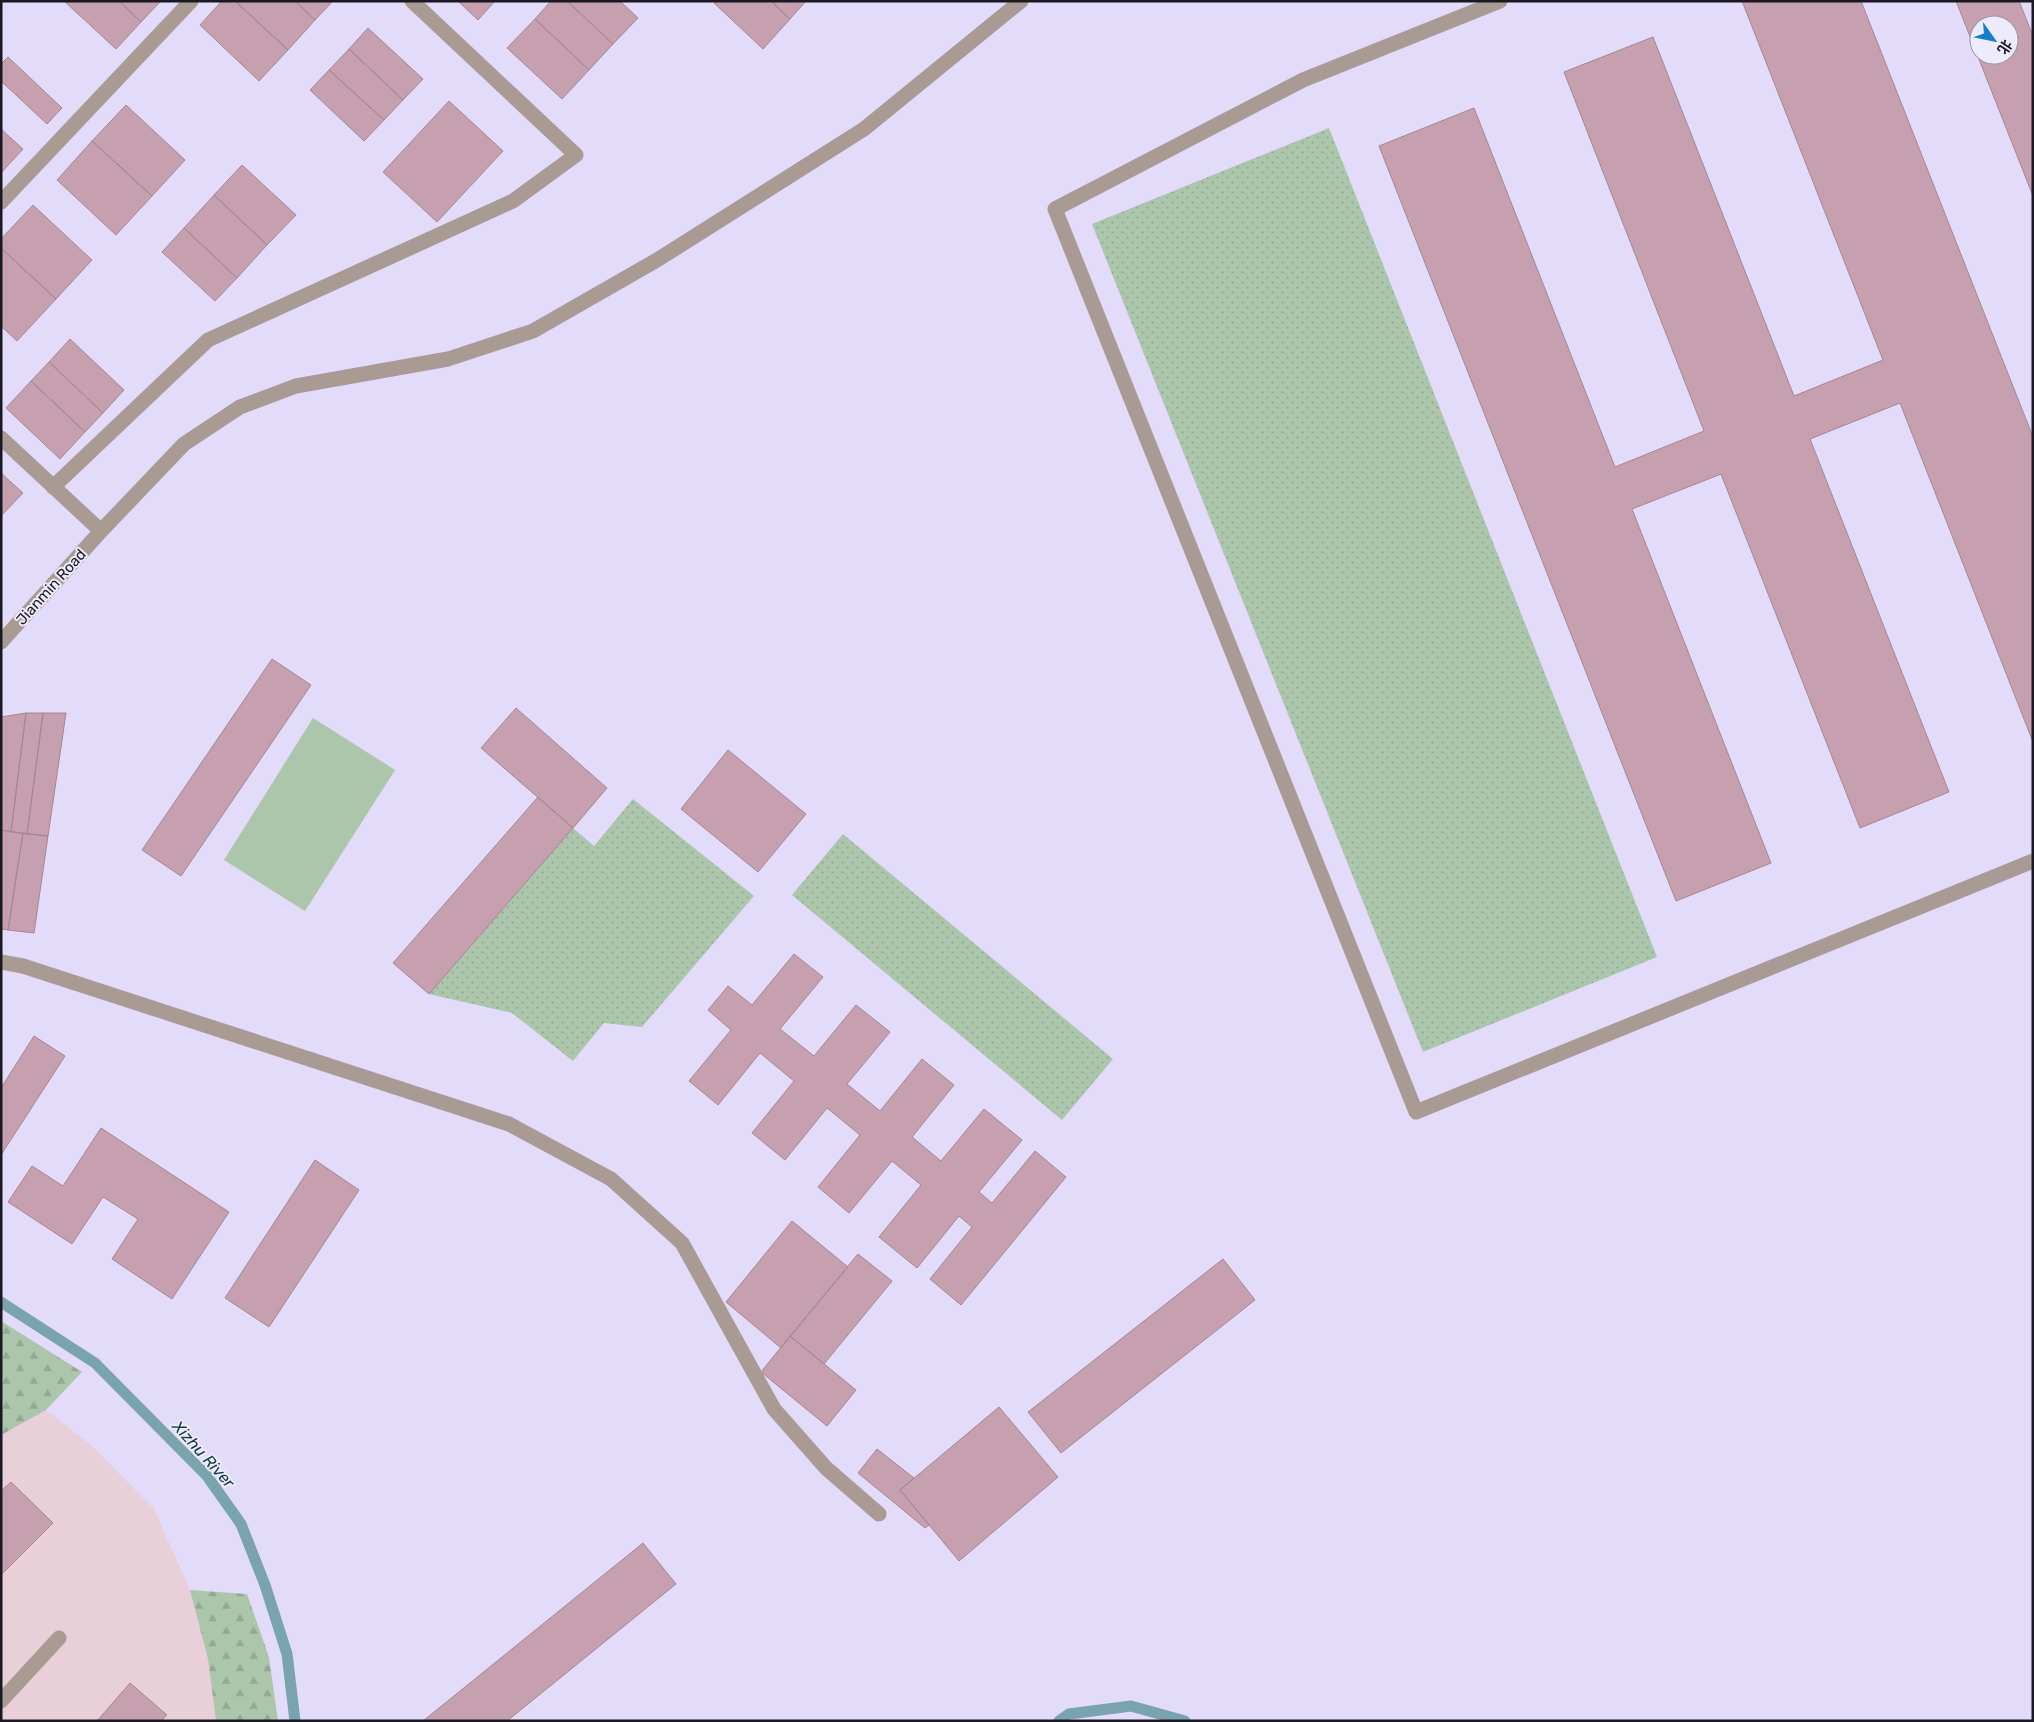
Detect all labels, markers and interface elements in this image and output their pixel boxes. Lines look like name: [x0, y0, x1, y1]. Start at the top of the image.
north arrow: [1969, 15, 2019, 65]
text: 北: [1994, 36, 2015, 57]
street label: Jianmin Road: [12, 545, 90, 629]
water label: Xizhu River: [168, 1416, 239, 1492]

